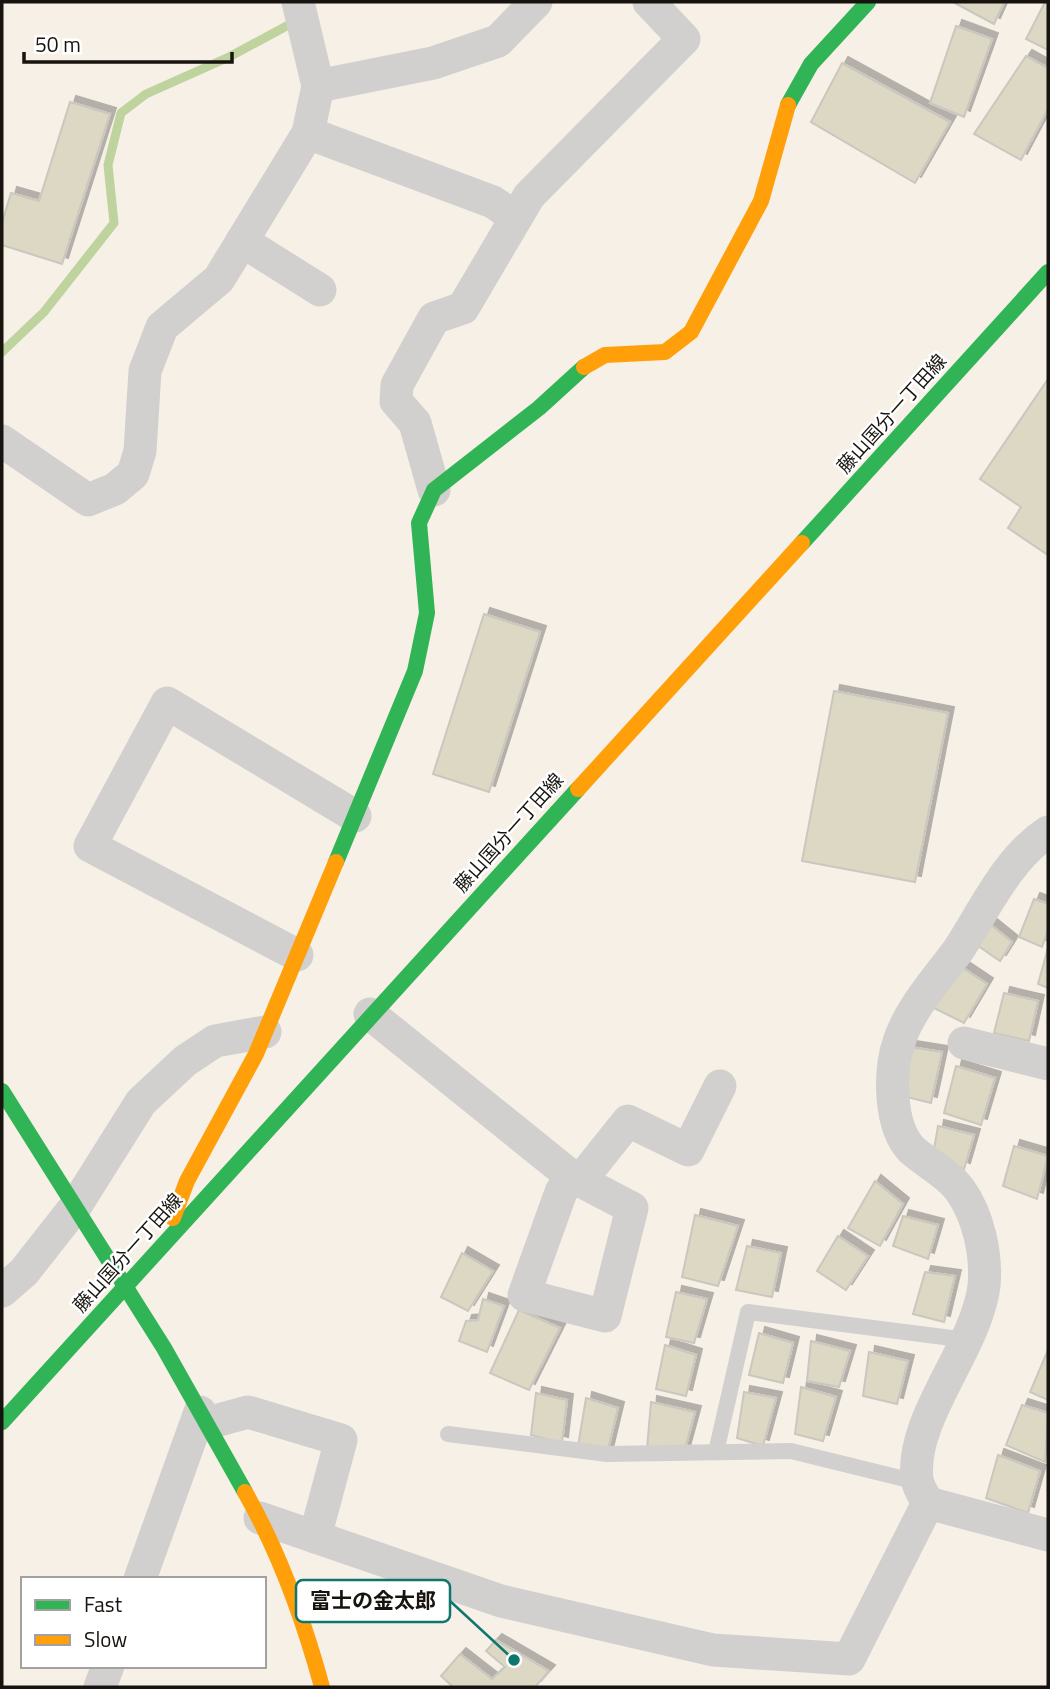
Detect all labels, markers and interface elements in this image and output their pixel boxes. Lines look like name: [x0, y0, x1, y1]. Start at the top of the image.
scale bar: [24, 21, 233, 65]
text: 50 m: [35, 28, 81, 60]
street label: 藤山国分一丁田線: [829, 347, 953, 479]
street label: 藤山国分一丁田線: [446, 766, 570, 898]
street label: 藤山国分一丁田線: [65, 1186, 189, 1318]
legend: [21, 1577, 266, 1668]
callout: 富士の金太郎: [296, 1580, 450, 1622]
text: 富士の金太郎: [310, 1584, 436, 1616]
text: Fast: [84, 1588, 123, 1620]
text: Slow: [84, 1623, 127, 1655]

